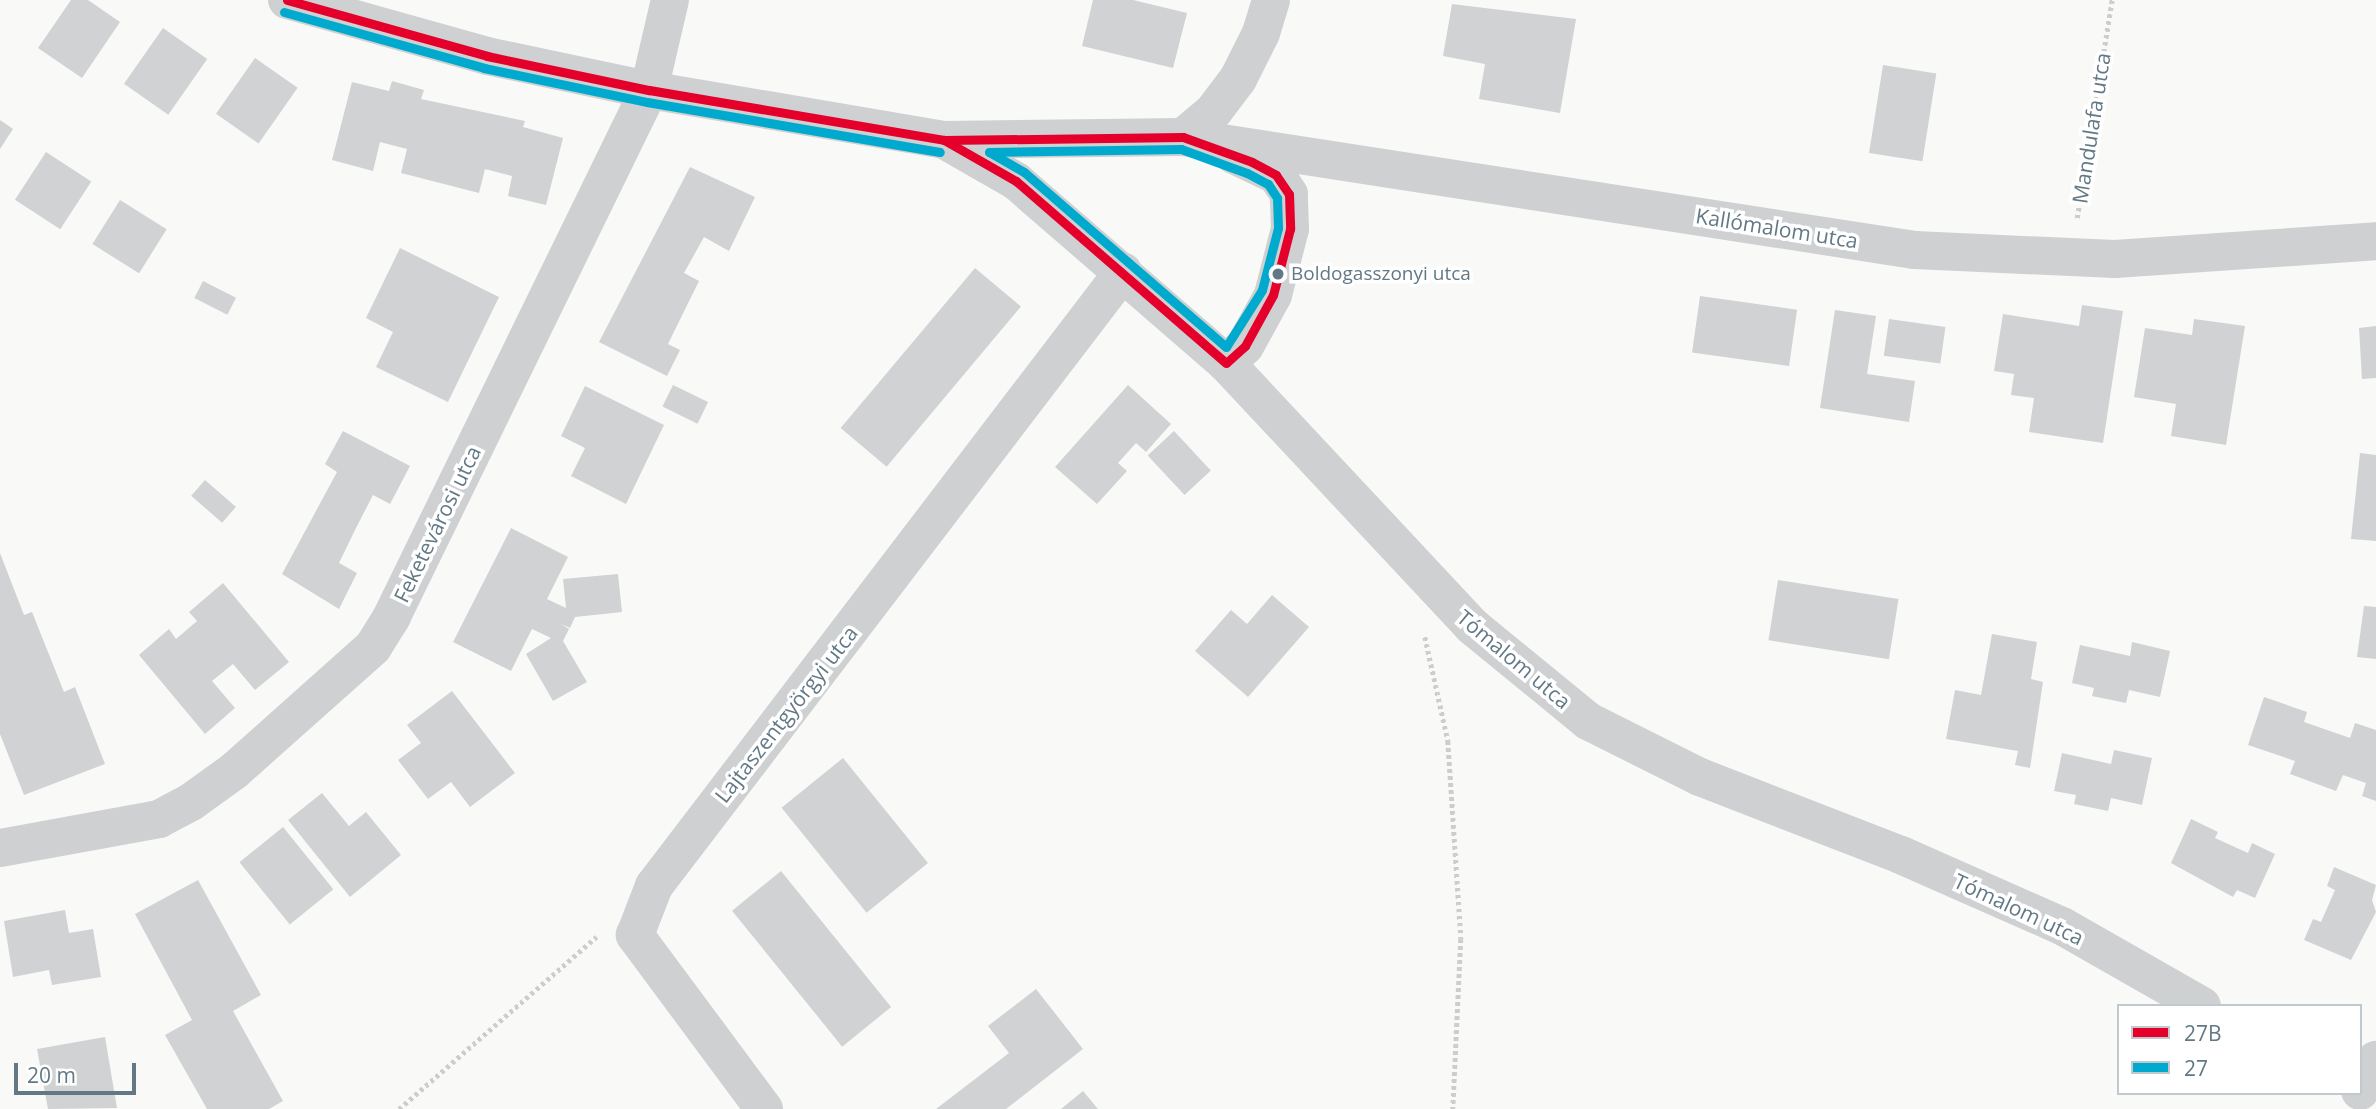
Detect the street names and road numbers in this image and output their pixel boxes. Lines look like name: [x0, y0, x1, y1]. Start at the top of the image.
street label: Mandulafa utca: [2067, 51, 2115, 205]
street label: Kallómalom utca: [1694, 203, 1860, 253]
street label: Feketevárosi utca: [388, 442, 486, 606]
street label: Tómalom utca: [1452, 604, 1576, 714]
street label: Lajtaszentgyörgyi utca: [709, 621, 863, 807]
street label: Tómalom utca: [1950, 868, 2088, 950]

